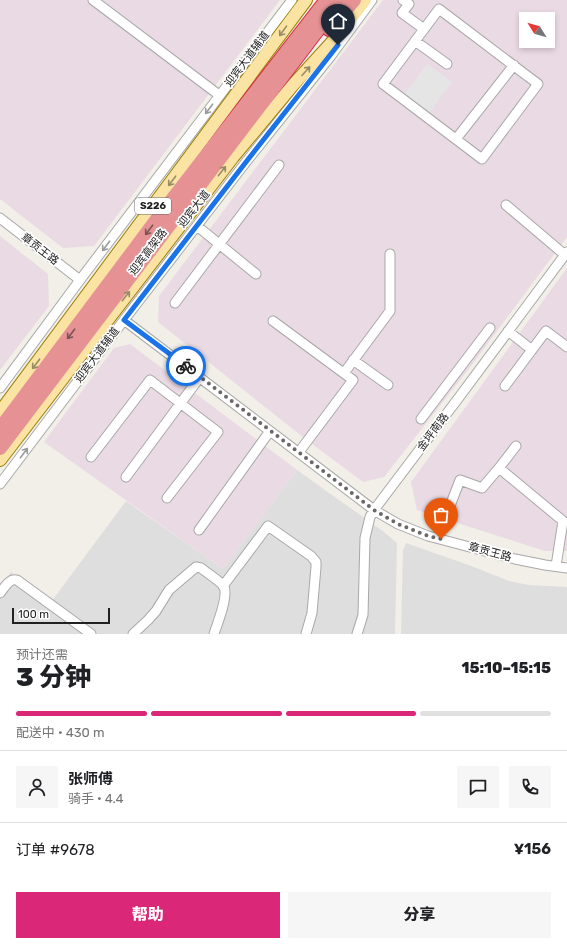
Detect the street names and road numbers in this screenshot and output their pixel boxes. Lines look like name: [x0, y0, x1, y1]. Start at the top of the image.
street label: 迎宾大道辅道: [222, 29, 272, 89]
street label: 迎宾大道: [175, 188, 213, 230]
road number: S226: [135, 198, 171, 214]
street label: 迎宾高架路: [126, 226, 170, 278]
street label: 章贡王路: [19, 230, 61, 268]
street label: 迎宾大道辅道: [72, 325, 122, 385]
street label: 金坪南路: [415, 411, 451, 453]
street label: 章贡王路: [467, 540, 513, 564]

